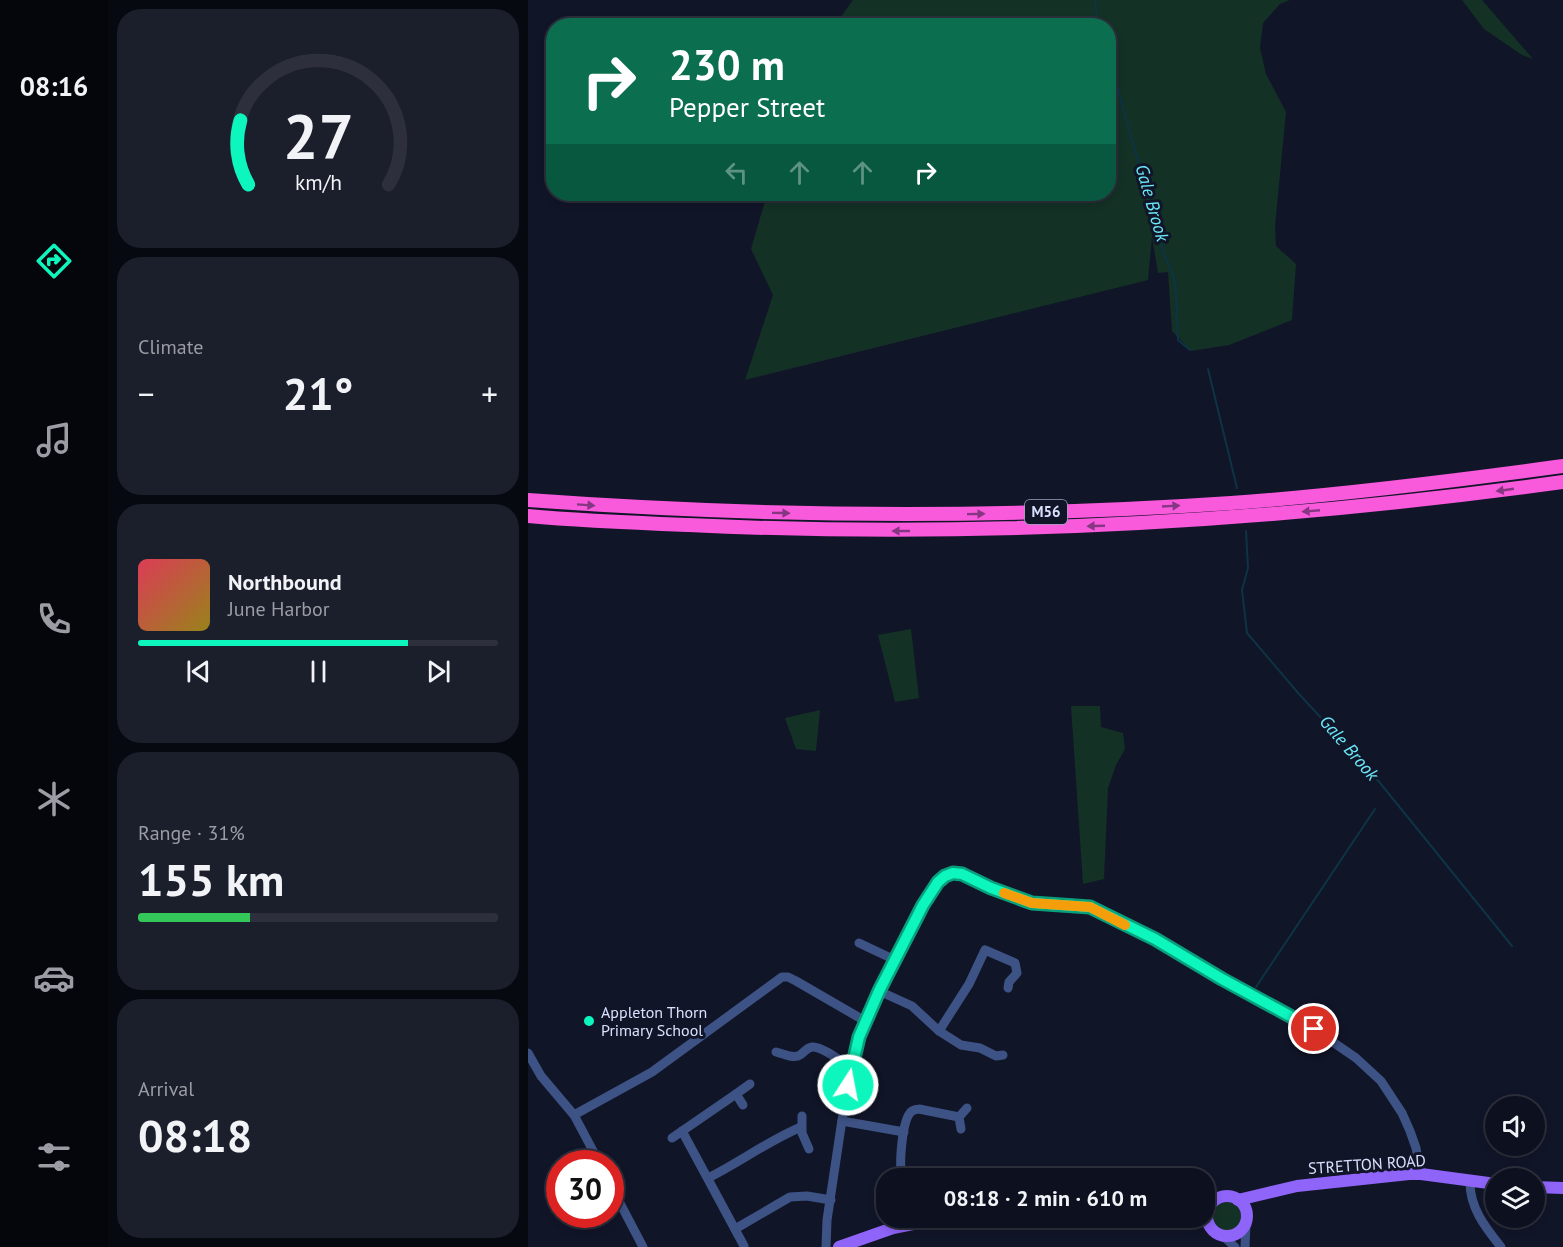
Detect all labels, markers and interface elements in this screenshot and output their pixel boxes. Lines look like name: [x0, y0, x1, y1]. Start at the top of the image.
text: 230 m: [669, 37, 785, 92]
icon: right: [570, 42, 648, 120]
text: 08:16: [20, 69, 88, 103]
text: Pepper Street: [669, 90, 825, 124]
text: 27: [283, 95, 353, 176]
icon: left: [720, 156, 753, 189]
icon: ahead: [783, 156, 816, 189]
icon: ahead: [846, 156, 879, 189]
icon: right: [909, 156, 942, 189]
water label: Gale Brook: [1131, 162, 1175, 245]
text: km/h: [294, 169, 341, 197]
icon: directions: [33, 240, 75, 282]
text: Climate: [138, 334, 204, 360]
text: 21°: [283, 364, 353, 422]
text: −: [138, 372, 155, 415]
text: +: [481, 372, 498, 415]
icon: music: [33, 419, 75, 461]
one-way arrow: [1495, 485, 1514, 495]
one-way arrow: [577, 500, 596, 509]
road number: M56: [1025, 500, 1067, 524]
one-way arrow: [1161, 502, 1180, 511]
one-way arrow: [1302, 507, 1321, 516]
one-way arrow: [772, 509, 791, 518]
one-way arrow: [967, 509, 986, 519]
one-way arrow: [1086, 522, 1105, 531]
one-way arrow: [891, 526, 910, 536]
text: Northbound: [228, 568, 342, 596]
text: June Harbor: [228, 596, 330, 622]
icon: phone: [33, 598, 75, 640]
icon: previous: [182, 655, 215, 688]
icon: pause: [302, 655, 335, 688]
icon: next: [422, 655, 455, 688]
water label: Gale Brook: [1315, 710, 1385, 786]
icon: climate: [33, 778, 75, 820]
text: Range · 31%: [138, 820, 245, 846]
text: 155 km: [138, 850, 284, 908]
icon: car: [33, 957, 75, 999]
place label: Appleton Thorn Primary School: [601, 1002, 707, 1040]
pin: [1288, 1003, 1339, 1054]
icon: arrive: [1297, 1012, 1330, 1045]
marker: Appleton Thorn Primary School: [582, 1014, 596, 1028]
position arrow: [816, 1053, 880, 1117]
text: Arrival: [138, 1076, 194, 1102]
map controls: [1485, 1096, 1545, 1228]
button: sound: [1485, 1096, 1545, 1156]
text: 08:18: [138, 1106, 252, 1164]
icon: filters: [33, 1136, 75, 1178]
speed limit sign: 30: [546, 1150, 624, 1228]
street label: STRETTON ROAD: [1307, 1150, 1427, 1178]
button: layers: [1485, 1168, 1545, 1228]
text: 08:18 · 2 min · 610 m: [944, 1184, 1147, 1212]

